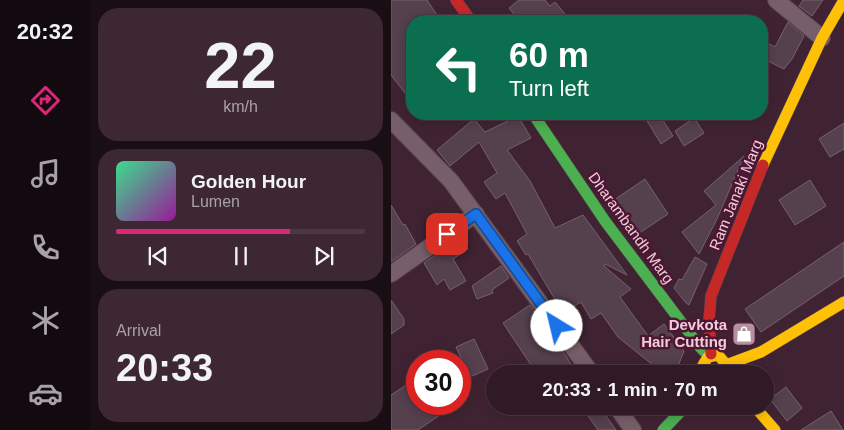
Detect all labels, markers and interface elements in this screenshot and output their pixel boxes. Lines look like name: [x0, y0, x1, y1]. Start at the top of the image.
text: 20:32: [17, 19, 73, 44]
text: 22: [204, 29, 277, 102]
icon: left: [426, 35, 491, 100]
text: 60 m: [509, 35, 589, 74]
text: Turn left: [509, 76, 589, 101]
icon: directions: [28, 83, 63, 118]
text: km/h: [223, 98, 258, 115]
street label: Ram Janaki Marg: [706, 137, 765, 252]
icon: music: [28, 156, 63, 191]
street label: Dharambandh Marg: [585, 169, 677, 287]
text: Golden Hour: [191, 171, 306, 192]
text: Lumen: [191, 193, 240, 210]
pin: [426, 213, 468, 255]
icon: arrive: [433, 220, 461, 248]
icon: phone: [28, 230, 63, 265]
icon: previous: [144, 242, 172, 270]
icon: pause: [227, 242, 255, 270]
icon: next: [310, 242, 338, 270]
position arrow: [530, 299, 582, 351]
icon: climate: [28, 303, 63, 338]
place label: Devkota Hair Cutting: [641, 316, 728, 350]
shop icon: Devkota Hair Cutting: [731, 321, 757, 347]
text: Arrival: [116, 322, 161, 339]
text: 20:33: [116, 347, 213, 389]
speed limit sign: 30: [406, 350, 471, 415]
icon: car: [28, 376, 63, 411]
text: 20:33 · 1 min · 70 m: [542, 379, 718, 400]

